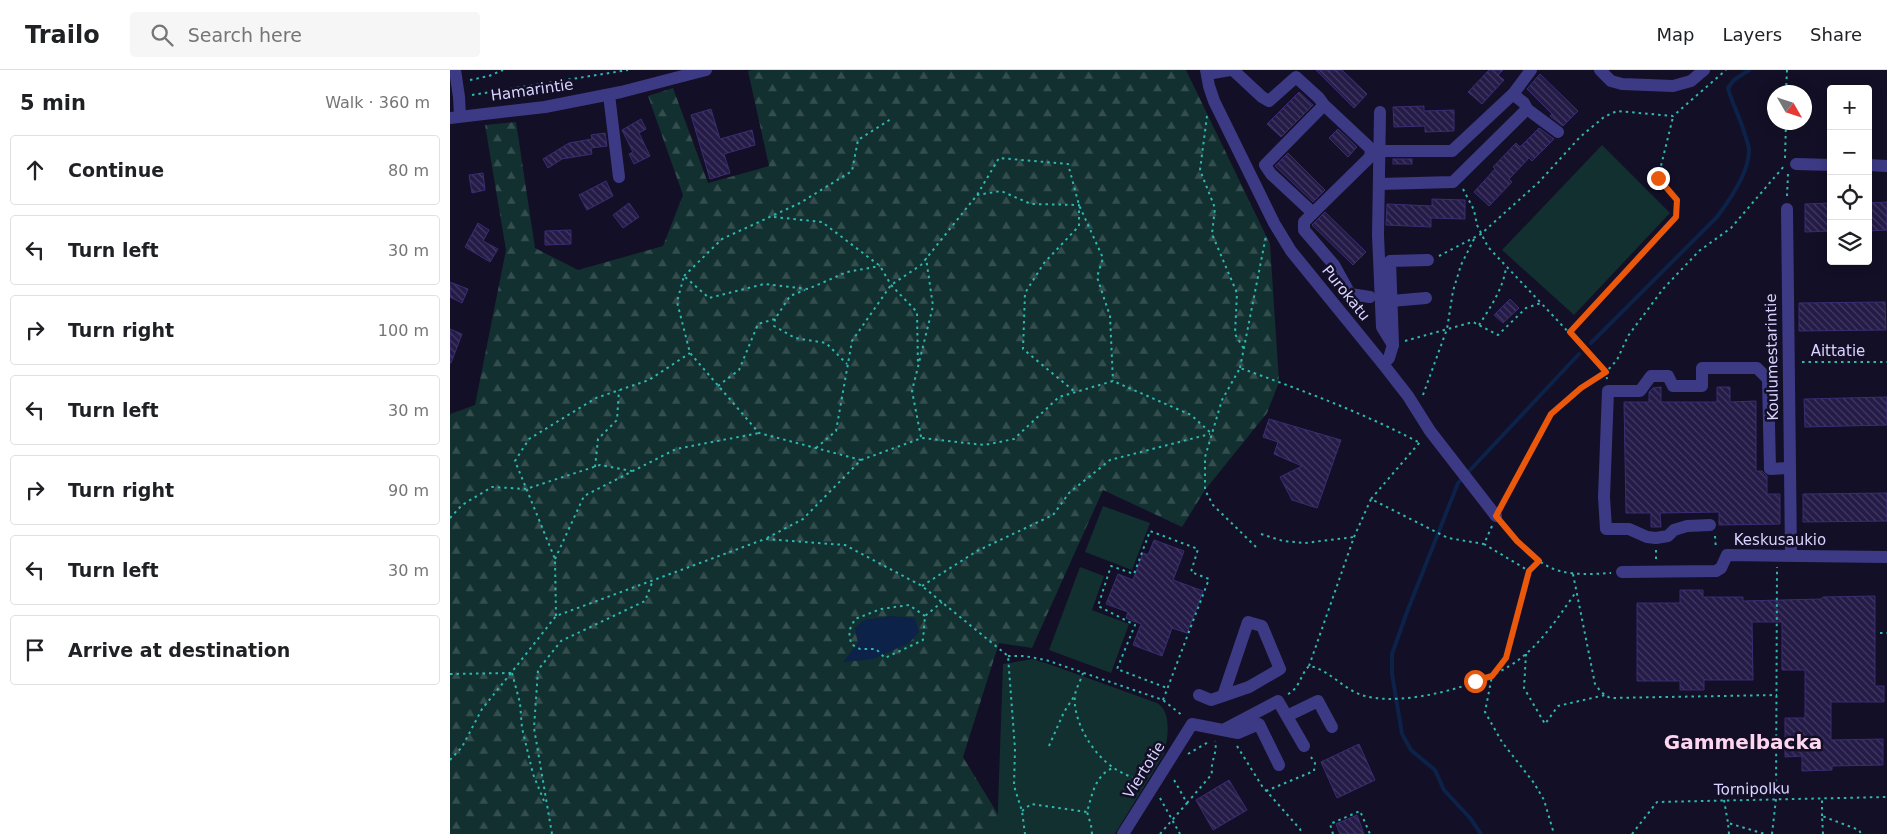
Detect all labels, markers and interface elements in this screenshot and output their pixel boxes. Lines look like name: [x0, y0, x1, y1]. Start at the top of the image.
search box: [130, 12, 480, 57]
text: Trailo: [25, 21, 100, 49]
icon: search: [148, 21, 176, 49]
text: Search here: [188, 24, 302, 46]
text: Map: [1656, 24, 1694, 45]
text: Layers: [1722, 24, 1782, 45]
text: Share: [1810, 24, 1862, 45]
street label: Hamarintie: [489, 75, 575, 105]
north arrow: [1767, 85, 1812, 130]
map controls: [1827, 85, 1872, 265]
button: +: [1827, 85, 1872, 130]
text: 5 min: [20, 91, 86, 115]
text: Walk · 360 m: [325, 93, 430, 112]
button: −: [1827, 130, 1872, 175]
icon: ahead: [21, 156, 49, 184]
text: Continue: [68, 159, 164, 181]
text: 80 m: [388, 161, 429, 180]
route end: [1647, 167, 1670, 190]
button: locate: [1827, 175, 1872, 220]
button: layers: [1827, 220, 1872, 265]
icon: left: [21, 236, 49, 264]
text: Turn left: [68, 239, 159, 261]
text: 30 m: [388, 241, 429, 260]
street label: Purokatu: [1318, 262, 1374, 324]
street label: Koulumestarintie: [1762, 293, 1782, 421]
icon: right: [21, 316, 49, 344]
text: Turn right: [68, 319, 174, 341]
text: 100 m: [378, 321, 429, 340]
street label: Aittatie: [1811, 342, 1865, 360]
icon: left: [21, 396, 49, 424]
text: Turn left: [68, 399, 159, 421]
text: 30 m: [388, 401, 429, 420]
icon: right: [21, 476, 49, 504]
text: Turn right: [68, 479, 174, 501]
text: 90 m: [388, 481, 429, 500]
street label: Keskusaukio: [1734, 531, 1826, 549]
icon: left: [21, 556, 49, 584]
text: Turn left: [68, 559, 159, 581]
text: 30 m: [388, 561, 429, 580]
icon: arrive: [21, 636, 49, 664]
text: Arrive at destination: [68, 639, 290, 661]
route start: [1464, 670, 1487, 693]
district label: Gammelbacka: [1664, 730, 1822, 754]
street label: Viertotie: [1119, 738, 1169, 802]
street label: Tornipolku: [1713, 779, 1790, 799]

